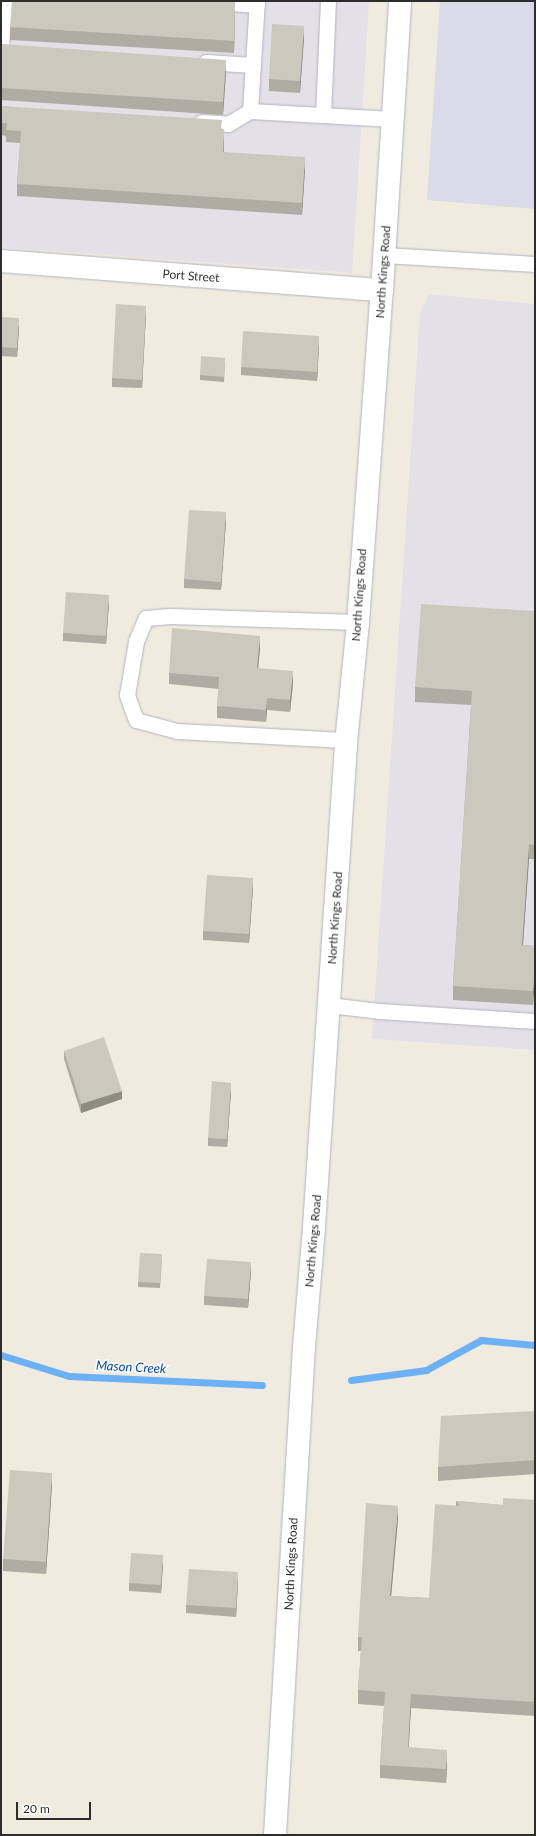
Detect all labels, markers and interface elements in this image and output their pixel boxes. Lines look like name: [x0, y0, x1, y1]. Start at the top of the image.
street label: North Kings Road: [373, 225, 393, 319]
street label: Port Street: [162, 267, 220, 285]
street label: North Kings Road: [349, 548, 369, 642]
street label: North Kings Road: [325, 871, 345, 965]
street label: North Kings Road: [302, 1194, 324, 1288]
water label: Mason Creek: [95, 1357, 167, 1377]
street label: North Kings Road: [281, 1517, 301, 1611]
scale bar: [18, 1794, 93, 1820]
text: 20 m: [23, 1801, 50, 1816]

